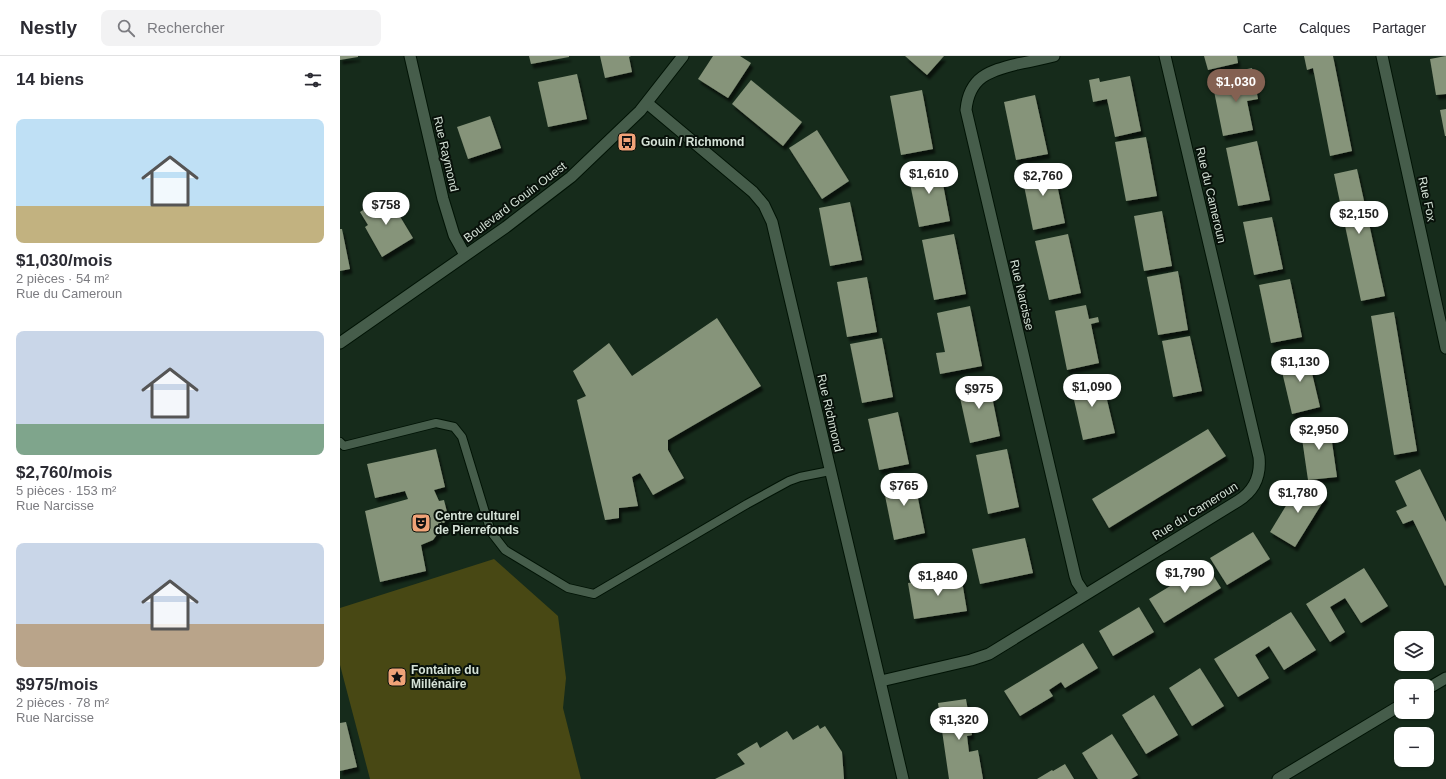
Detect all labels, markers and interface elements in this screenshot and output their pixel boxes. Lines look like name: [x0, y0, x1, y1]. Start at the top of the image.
search box: [101, 10, 381, 46]
text: Nestly: [20, 17, 77, 38]
icon: search: [115, 17, 137, 39]
text: Rechercher: [147, 19, 225, 36]
text: Carte: [1243, 20, 1277, 36]
text: Calques: [1299, 20, 1350, 36]
text: Partager: [1372, 20, 1426, 36]
icon: filters: [302, 69, 324, 91]
pin: $1,030: [1203, 69, 1269, 103]
text: 14 biens: [16, 70, 84, 89]
text: $1,030: [1216, 74, 1256, 89]
street label: Rue Raymond: [431, 115, 461, 193]
bus stop icon: Gouin / Richmond: [616, 131, 638, 153]
place label: Gouin / Richmond: [641, 135, 744, 149]
icon: home: [134, 145, 206, 217]
street label: Rue du Cameroun: [1193, 146, 1229, 244]
street label: Boulevard Gouin Ouest: [461, 158, 570, 245]
pin: $1,610: [896, 161, 962, 195]
pin: $2,760: [1010, 163, 1076, 197]
text: $1,610: [909, 166, 949, 181]
text: $2,760: [1023, 168, 1063, 183]
street label: Rue Fox: [1415, 175, 1439, 223]
pin: $758: [362, 192, 410, 226]
text: $758: [372, 197, 400, 212]
pin: $2,150: [1326, 201, 1392, 235]
text: $2,150: [1339, 206, 1379, 221]
text: $1,030/mois: [16, 251, 112, 270]
street label: Rue Narcisse: [1007, 258, 1037, 332]
text: 2 pièces · 54 m²: [16, 271, 109, 286]
text: Rue du Cameroun: [16, 286, 122, 301]
pin: $1,130: [1267, 349, 1333, 383]
text: $1,130: [1280, 354, 1320, 369]
icon: home: [134, 357, 206, 429]
street label: Rue Richmond: [814, 373, 846, 453]
pin: $1,090: [1059, 374, 1125, 408]
pin: $975: [955, 376, 1003, 410]
text: $1,090: [1072, 379, 1112, 394]
text: $975: [965, 381, 993, 396]
pin: $2,950: [1286, 417, 1352, 451]
text: $2,950: [1299, 422, 1339, 437]
text: $2,760/mois: [16, 463, 112, 482]
pin: $765: [880, 473, 928, 507]
text: $765: [890, 478, 918, 493]
street label: Rue du Cameroun: [1150, 479, 1240, 543]
pin: $1,780: [1265, 480, 1331, 514]
text: 5 pièces · 153 m²: [16, 483, 116, 498]
text: $1,780: [1278, 485, 1318, 500]
text: Rue Narcisse: [16, 498, 94, 513]
place label: Centre culturel de Pierrefonds: [435, 509, 520, 537]
theatre icon: Centre culturel de Pierrefonds: [410, 512, 432, 534]
pin: $1,790: [1152, 560, 1218, 594]
pin: $1,840: [905, 563, 971, 597]
text: $1,790: [1165, 565, 1205, 580]
text: $1,840: [918, 568, 958, 583]
icon: home: [134, 569, 206, 641]
map controls: [1394, 631, 1434, 767]
button: layers: [1394, 631, 1434, 671]
place label: Fontaine du Millénaire: [411, 663, 479, 691]
place icon: Fontaine du Millénaire: [386, 666, 408, 688]
text: $975/mois: [16, 675, 98, 694]
button: +: [1394, 679, 1434, 719]
text: 2 pièces · 78 m²: [16, 695, 109, 710]
pin: $1,320: [926, 707, 992, 741]
text: Rue Narcisse: [16, 710, 94, 725]
text: $1,320: [939, 712, 979, 727]
button: −: [1394, 727, 1434, 767]

